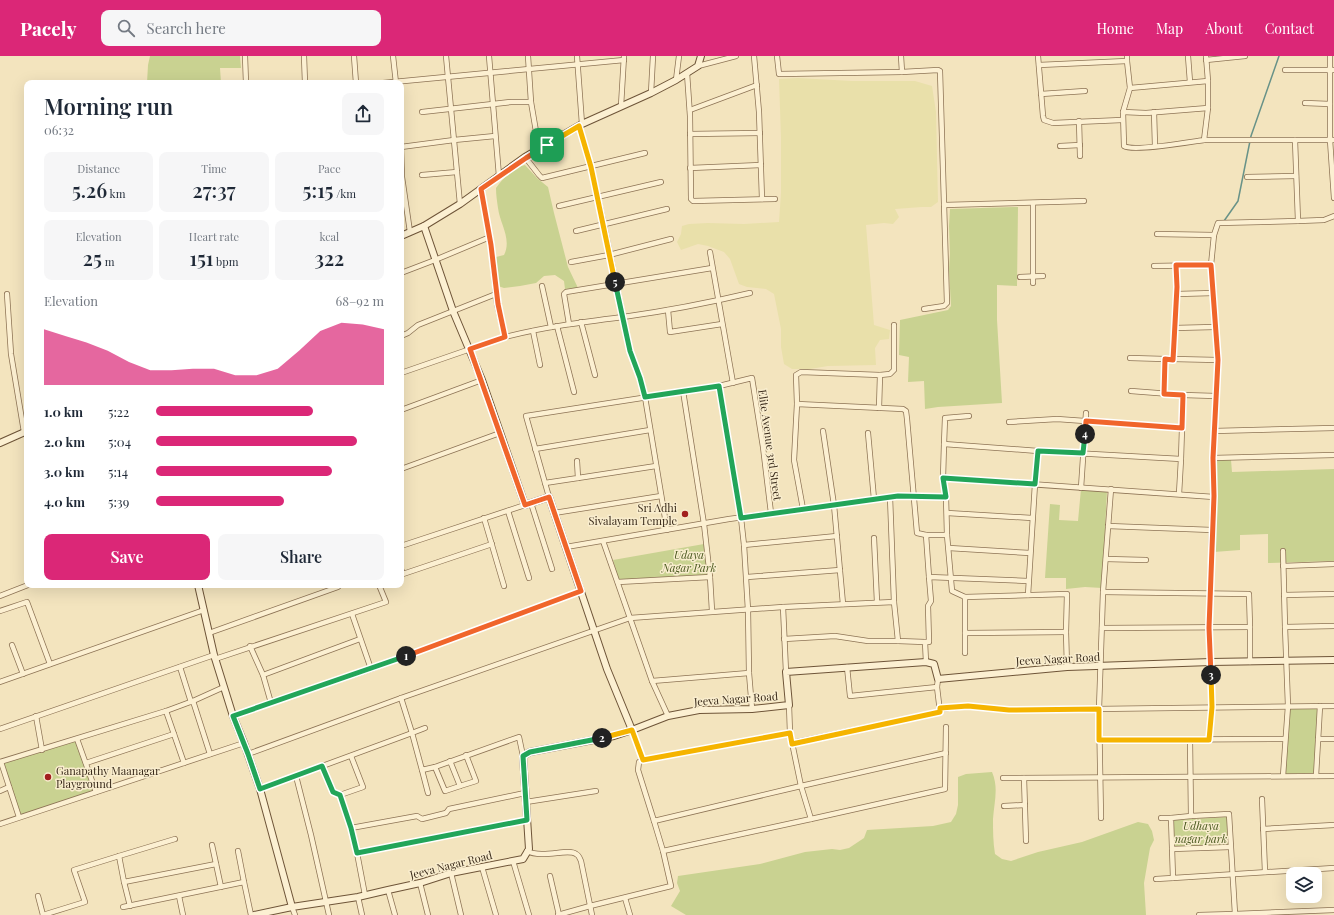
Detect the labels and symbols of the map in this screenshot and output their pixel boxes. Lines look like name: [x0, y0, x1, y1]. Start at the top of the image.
pin: [530, 128, 564, 162]
pin: 5: [605, 272, 625, 292]
street label: Elite Avenue 3rd Street: [755, 388, 786, 502]
pin: 4: [1075, 424, 1095, 444]
place label: Sri Adhi Sivalayam Temple: [589, 500, 677, 528]
marker: Sri Adhi Sivalayam Temple: [680, 509, 690, 519]
park label: Udaya Nagar Park: [661, 547, 716, 575]
pin: 1: [396, 646, 416, 666]
street label: Jeeva Nagar Road: [1014, 649, 1101, 668]
pin: 3: [1201, 665, 1221, 685]
street label: Jeeva Nagar Road: [692, 688, 779, 709]
pin: 2: [592, 728, 612, 748]
place label: Ganapathy Maanagar Playground: [56, 763, 160, 791]
marker: Ganapathy Maanagar Playground: [43, 772, 53, 782]
park label: Udhaya nagar park: [1175, 818, 1228, 846]
street label: Jeeva Nagar Road: [407, 847, 494, 882]

